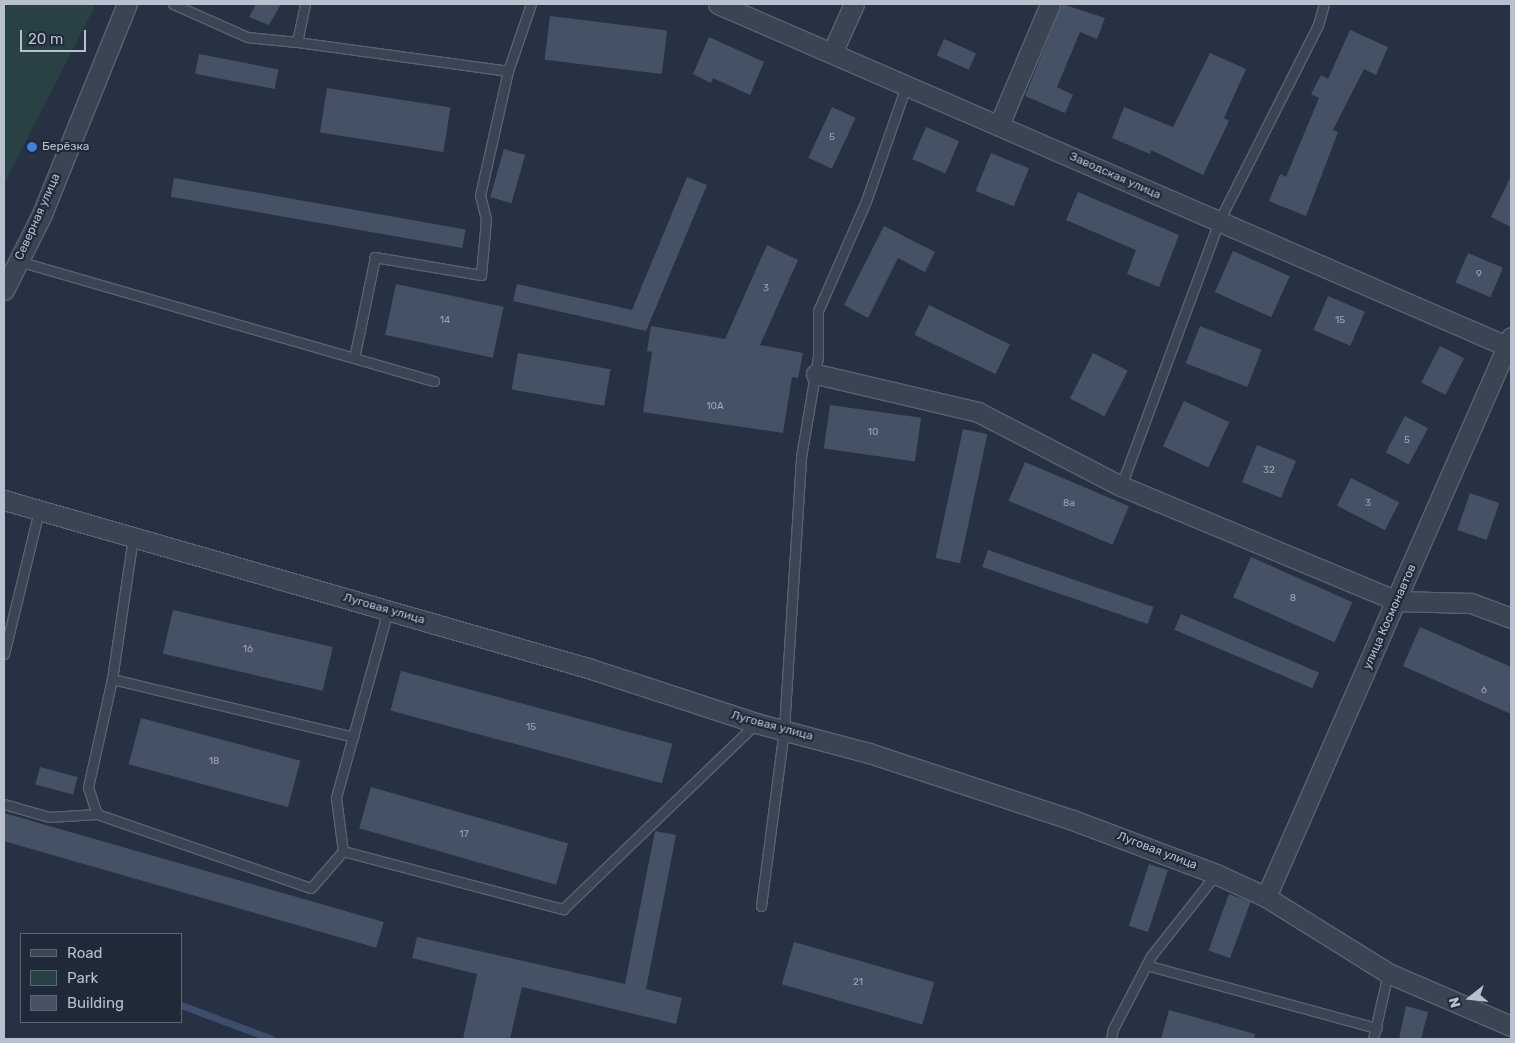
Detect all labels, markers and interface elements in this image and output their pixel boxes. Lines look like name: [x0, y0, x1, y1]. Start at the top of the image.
scale bar: [22, 20, 89, 52]
text: 20 m: [28, 30, 63, 48]
house number: 5: [829, 132, 835, 144]
place label: Берёзка: [42, 140, 89, 154]
marker: Берёзка: [26, 141, 38, 153]
street label: Заводская улица: [1067, 149, 1163, 203]
street label: Северная улица: [12, 171, 64, 263]
house number: 9: [1476, 269, 1482, 281]
house number: 3: [763, 283, 769, 295]
house number: 14: [440, 315, 450, 327]
house number: 15: [1335, 315, 1345, 327]
house number: 10А: [706, 401, 724, 413]
house number: 10: [868, 427, 878, 439]
house number: 5: [1404, 435, 1410, 447]
house number: 32: [1263, 465, 1275, 477]
house number: 8а: [1063, 498, 1075, 510]
house number: 3: [1365, 498, 1371, 510]
street label: улица Космонавтов: [1360, 562, 1420, 672]
street label: Луговая улица: [341, 590, 427, 628]
house number: 8: [1290, 593, 1296, 605]
house number: 16: [243, 644, 253, 656]
house number: 6: [1481, 685, 1487, 697]
street label: Луговая улица: [729, 708, 815, 744]
house number: 15: [526, 722, 536, 734]
house number: 18: [209, 756, 219, 768]
house number: 17: [459, 829, 469, 841]
street label: Луговая улица: [1115, 829, 1199, 873]
legend: [20, 933, 182, 1023]
text: Road: [67, 944, 103, 962]
text: Park: [67, 969, 98, 987]
north arrow: [1445, 973, 1495, 1023]
house number: 21: [853, 977, 863, 989]
text: Building: [67, 994, 124, 1012]
text: N: [1446, 995, 1465, 1009]

